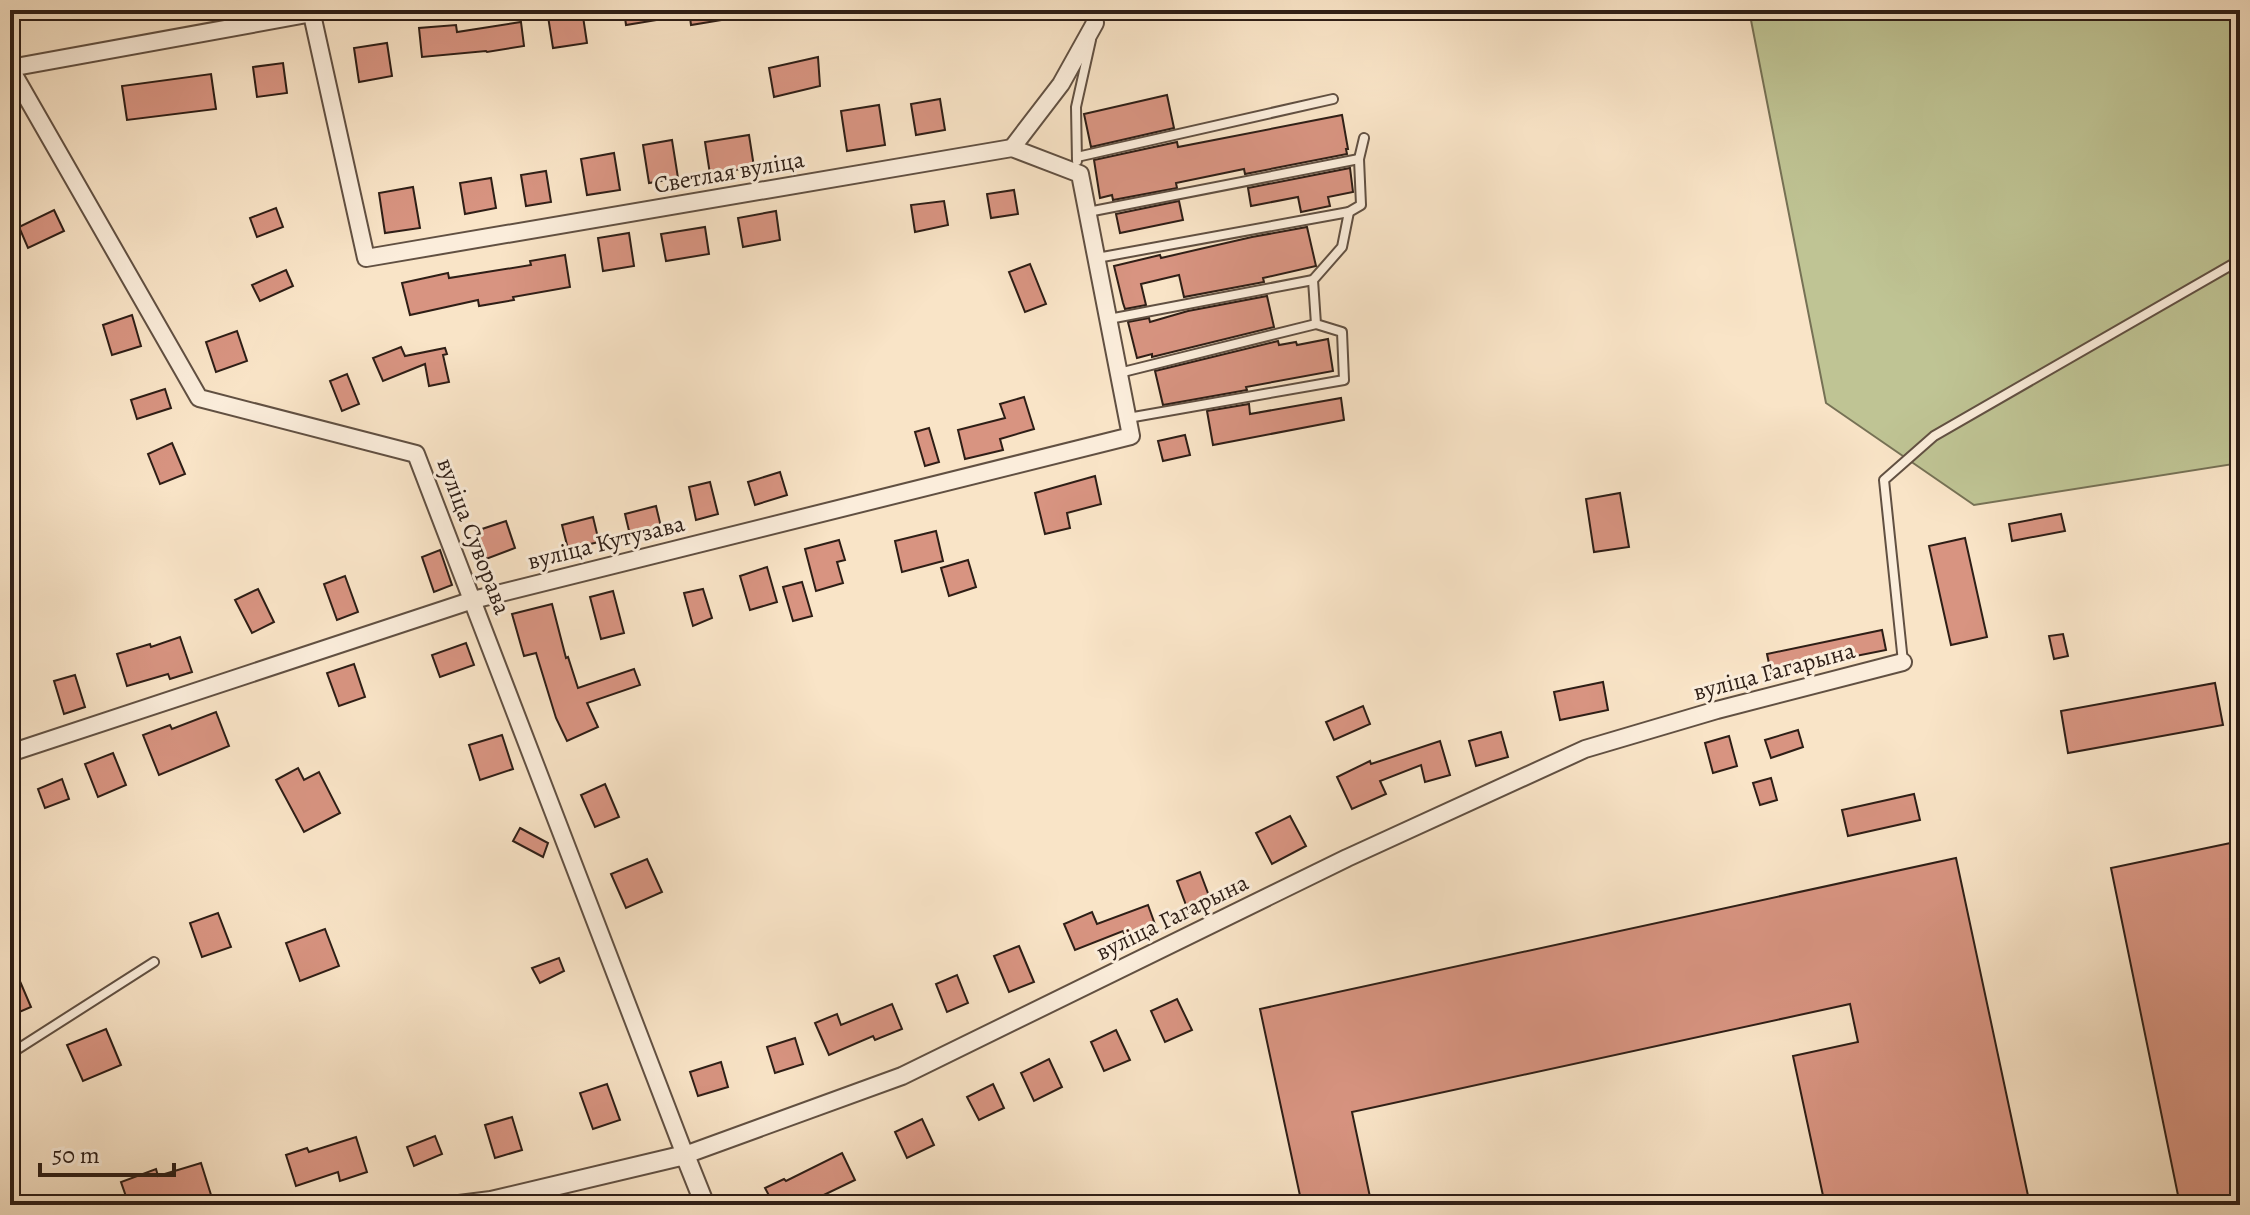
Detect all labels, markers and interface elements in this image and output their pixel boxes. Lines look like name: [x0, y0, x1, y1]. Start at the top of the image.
street label: Светлая вуліца: [651, 143, 807, 201]
street label: вуліца Суворава: [429, 453, 519, 619]
street label: вуліца Кутузава: [524, 507, 688, 577]
street label: вуліца Гагарына: [1690, 634, 1858, 708]
street label: вуліца Гагарына: [1090, 866, 1254, 968]
scale bar: [40, 1127, 174, 1177]
text: 50 m: [52, 1139, 100, 1171]

